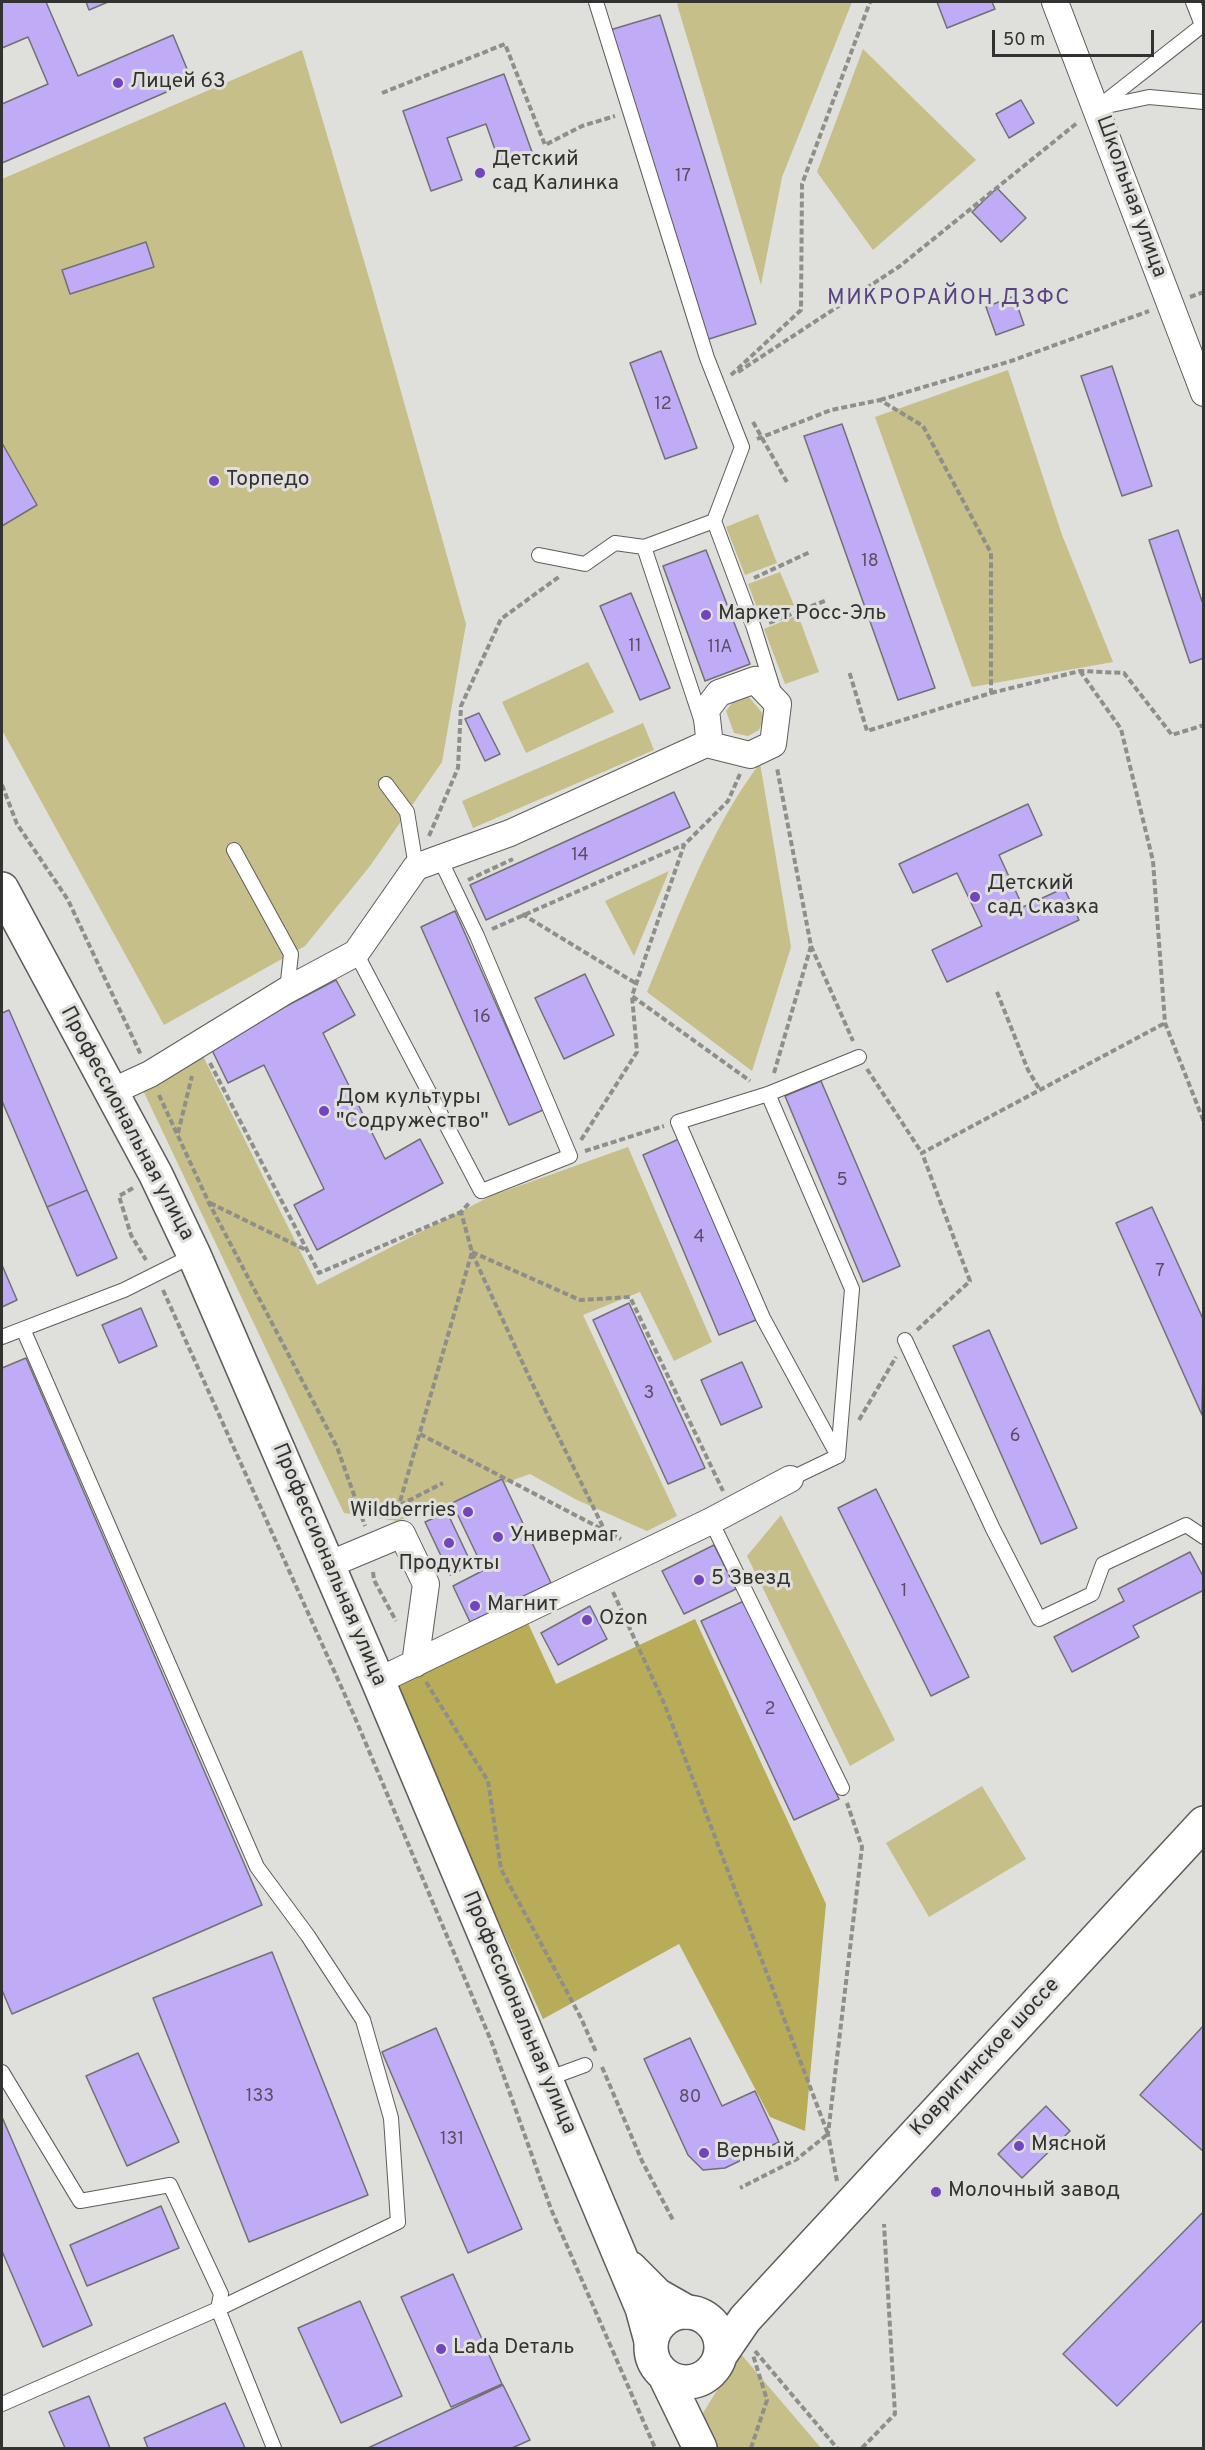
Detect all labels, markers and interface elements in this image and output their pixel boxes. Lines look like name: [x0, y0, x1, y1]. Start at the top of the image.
scale bar: [995, 18, 1157, 56]
text: 50 m: [1003, 29, 1045, 52]
place label: Лицей 63: [130, 70, 226, 96]
marker: Лицей 63: [111, 76, 125, 90]
street label: Школьная улица: [1089, 113, 1171, 281]
place label: Детский сад Калинка: [492, 148, 619, 198]
marker: Детский сад Калинка: [473, 166, 487, 180]
house number: 17: [675, 166, 691, 188]
district label: МИКРОРАЙОН ДЗФС: [827, 287, 1071, 313]
house number: 12: [654, 394, 672, 416]
place label: Торпедо: [226, 468, 310, 494]
marker: Торпедо: [207, 474, 221, 488]
house number: 18: [861, 551, 879, 573]
place label: Маркет Росс-Эль: [718, 602, 886, 628]
marker: Маркет Росс-Эль: [699, 608, 713, 622]
house number: 11: [628, 636, 642, 658]
house number: 11А: [707, 637, 733, 659]
house number: 14: [571, 845, 589, 867]
place label: Детский сад Сказка: [987, 872, 1099, 922]
marker: Детский сад Сказка: [968, 890, 982, 904]
street label: Профессиональная улица: [54, 1003, 198, 1245]
house number: 16: [473, 1007, 491, 1029]
place label: Дом культуры "Содружество": [336, 1086, 489, 1136]
marker: Дом культуры "Содружество": [317, 1104, 331, 1118]
house number: 5: [836, 1170, 848, 1192]
house number: 4: [693, 1227, 705, 1249]
house number: 7: [1155, 1261, 1165, 1283]
house number: 3: [644, 1383, 654, 1405]
house number: 6: [1010, 1426, 1020, 1448]
street label: Профессиональная улица: [265, 1440, 391, 1690]
place label: Wildberries: [350, 1499, 456, 1525]
marker: Wildberries: [461, 1505, 475, 1519]
place label: Универмаг: [510, 1524, 618, 1550]
marker: Универмаг: [491, 1530, 505, 1544]
marker: Продукты: [442, 1536, 456, 1550]
place label: Продукты: [398, 1552, 500, 1578]
place label: 5 Звезд: [711, 1567, 791, 1593]
marker: 5 Звезд: [692, 1573, 706, 1587]
house number: 1: [901, 1581, 907, 1603]
place label: Магнит: [487, 1593, 558, 1619]
marker: Магнит: [468, 1599, 482, 1613]
place label: Ozon: [599, 1607, 648, 1633]
marker: Ozon: [580, 1613, 594, 1627]
house number: 2: [764, 1699, 776, 1721]
street label: Профессиональная улица: [455, 1888, 581, 2138]
street label: Ковригинское шоссе: [906, 1974, 1066, 2142]
house number: 133: [246, 2086, 274, 2108]
house number: 80: [679, 2087, 701, 2109]
house number: 131: [440, 2129, 464, 2151]
place label: Мясной: [1031, 2133, 1107, 2159]
marker: Мясной: [1012, 2139, 1026, 2153]
place label: Верный: [716, 2140, 795, 2166]
marker: Верный: [697, 2146, 711, 2160]
place label: Молочный завод: [948, 2179, 1120, 2205]
marker: Молочный завод: [929, 2185, 943, 2199]
place label: Lada Dеталь: [453, 2336, 574, 2362]
marker: Lada Dеталь: [434, 2342, 448, 2356]

